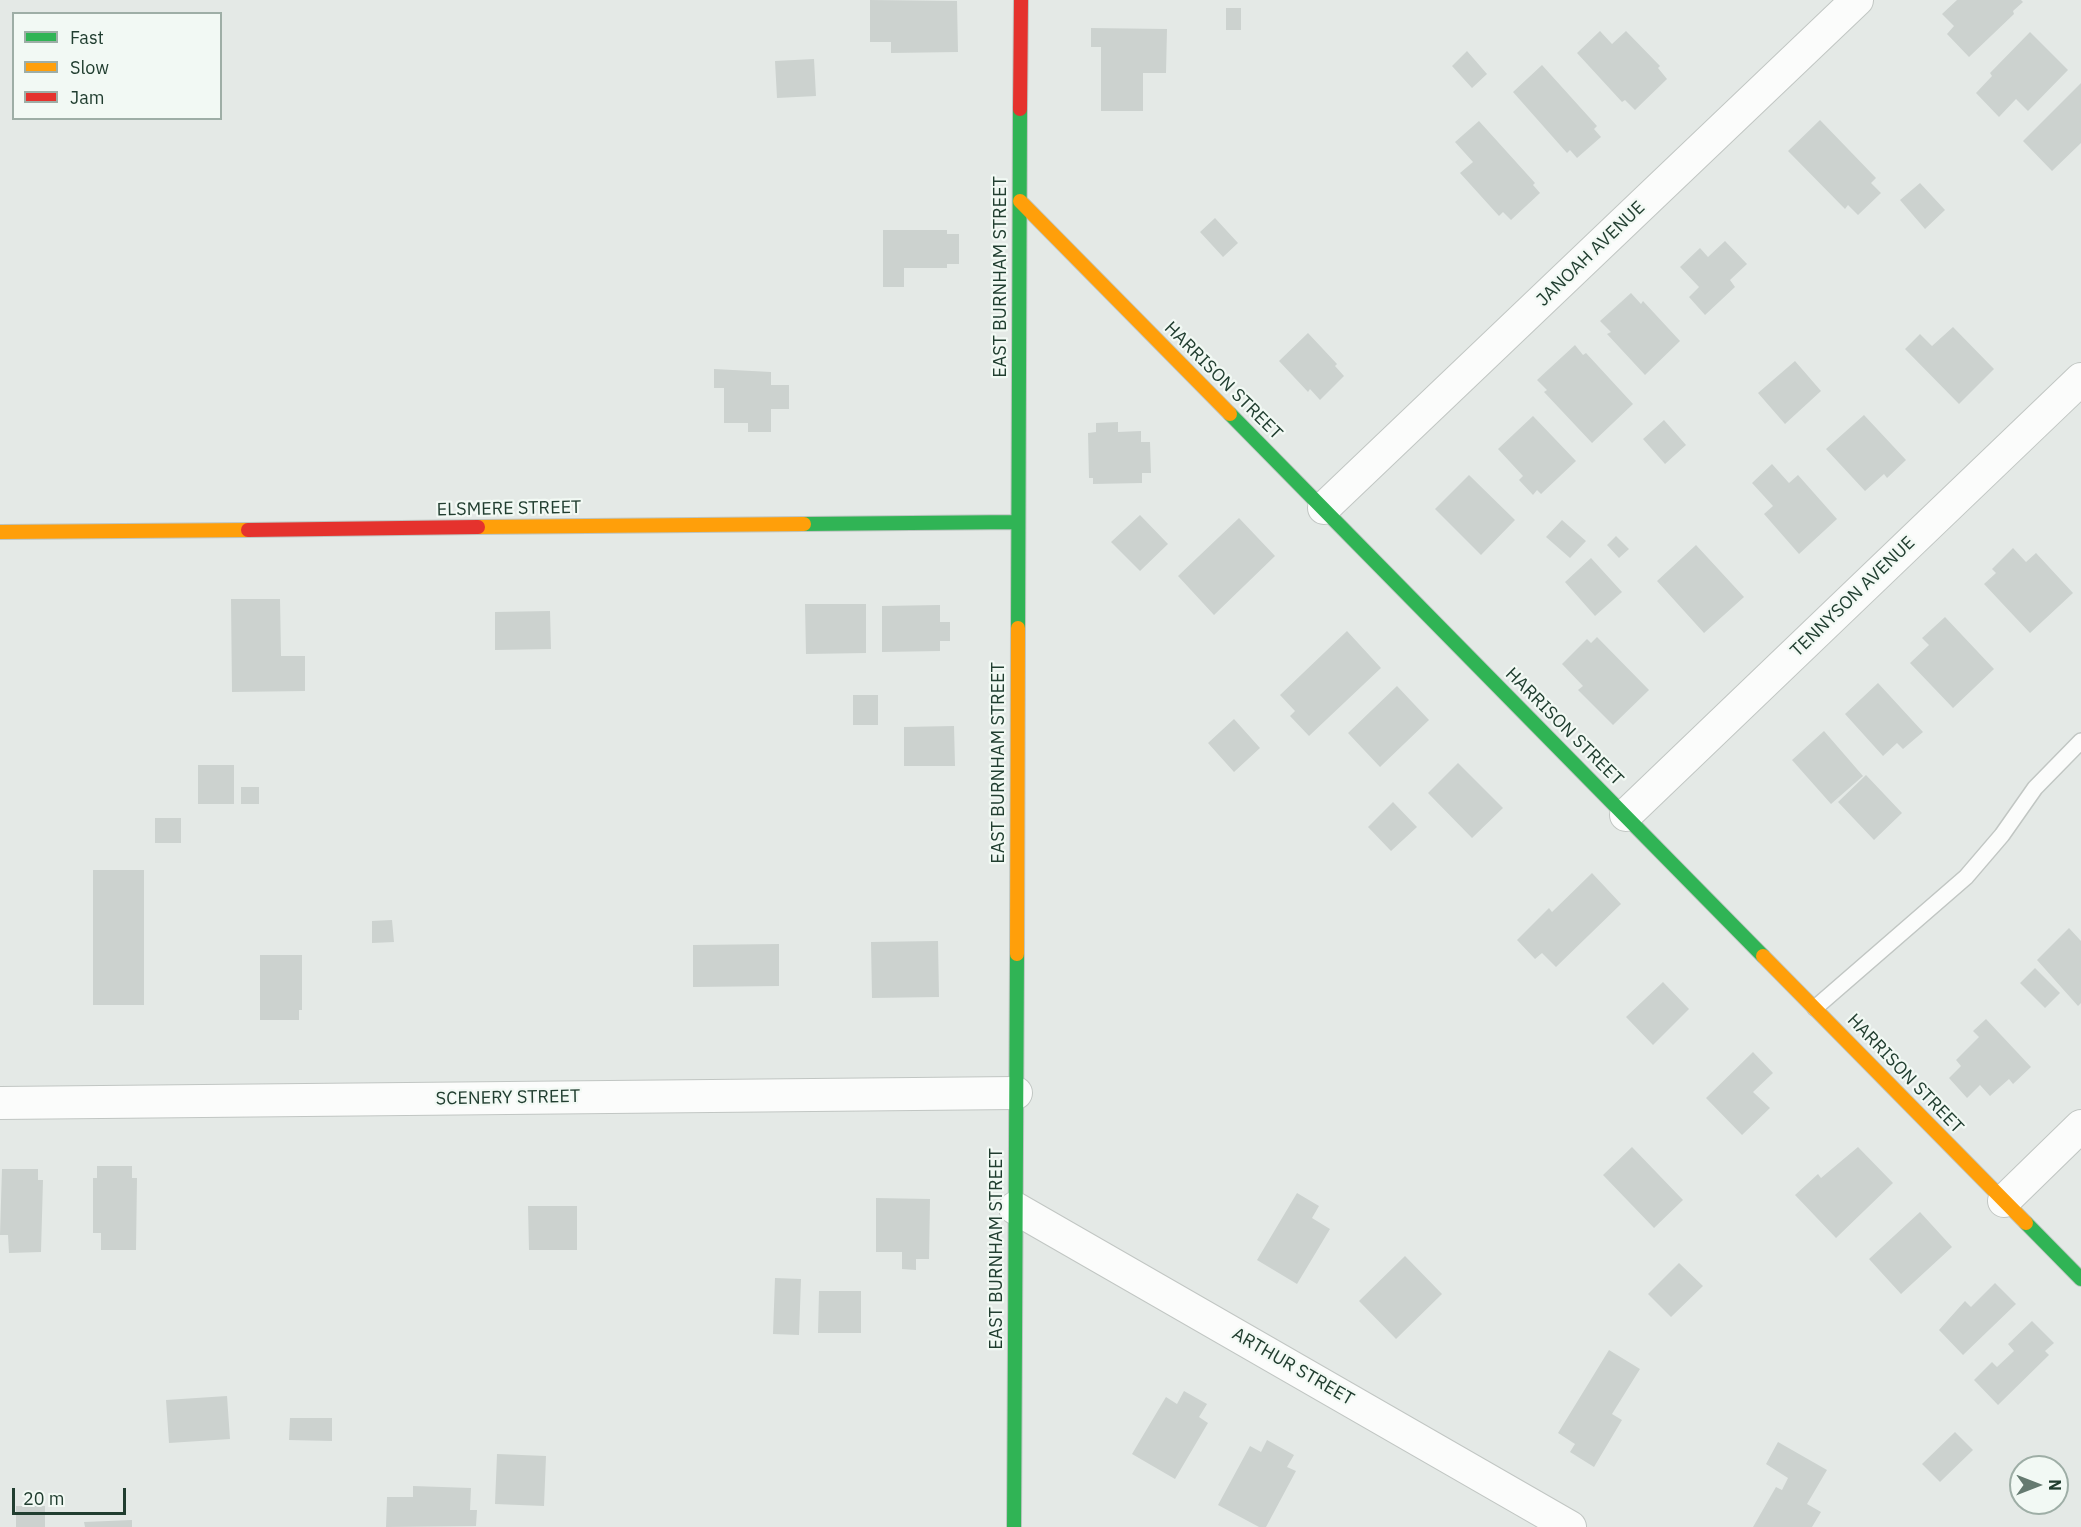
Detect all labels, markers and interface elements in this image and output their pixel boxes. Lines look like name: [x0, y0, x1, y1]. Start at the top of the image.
legend: [12, 12, 222, 120]
text: Fast: [70, 26, 104, 49]
text: Slow: [70, 56, 109, 79]
text: Jam: [70, 86, 105, 109]
street label: EAST BURNHAM STREET: [990, 176, 1012, 378]
street label: JANOAH AVENUE: [1532, 197, 1650, 311]
street label: HARRISON STREET: [1160, 318, 1286, 444]
street label: ELSMERE STREET: [436, 497, 582, 521]
street label: TENNYSON AVENUE: [1786, 532, 1920, 662]
street label: EAST BURNHAM STREET: [988, 662, 1010, 864]
street label: HARRISON STREET: [1501, 664, 1627, 790]
street label: HARRISON STREET: [1842, 1010, 1968, 1138]
street label: SCENERY STREET: [436, 1086, 580, 1110]
street label: EAST BURNHAM STREET: [986, 1148, 1008, 1350]
street label: ARTHUR STREET: [1228, 1323, 1358, 1411]
north arrow: [2009, 1455, 2069, 1515]
scale bar: [15, 1476, 129, 1514]
text: N: [2045, 1479, 2065, 1491]
text: 20 m: [23, 1487, 65, 1510]

